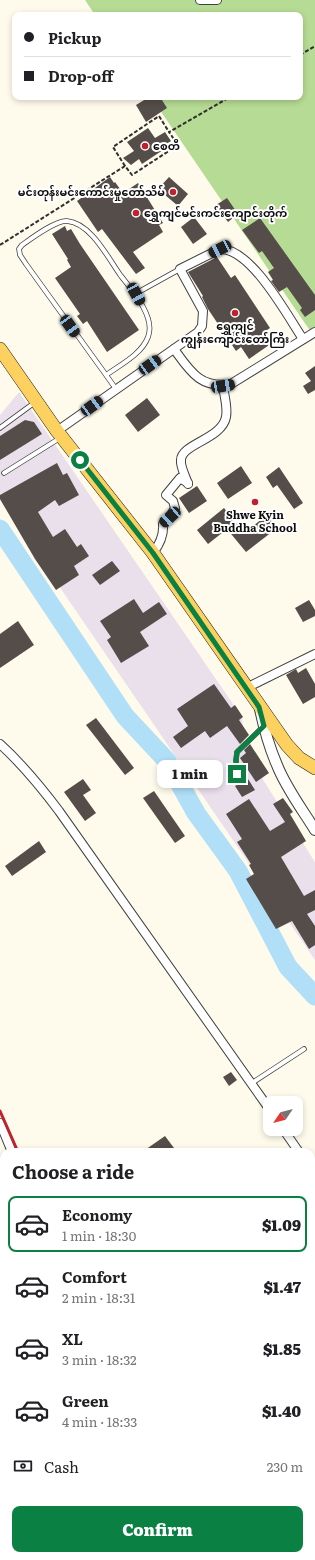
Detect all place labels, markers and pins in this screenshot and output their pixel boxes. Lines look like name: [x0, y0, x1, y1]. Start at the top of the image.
place label: စေတီ: [153, 137, 180, 153]
marker: စေတီ: [140, 141, 150, 151]
place label: မင်းတုန်းမင်းကောင်းမှုတော်သိမ်: [18, 183, 165, 202]
marker: မင်းတုန်းမင်းကောင်းမှုတော်သိမ်: [168, 187, 178, 197]
place label: ရွှေကျင်မင်းကင်းကျောင်းတိုက်: [144, 204, 287, 223]
marker: ရွှေကျင်မင်းကင်းကျောင်းတိုက်: [131, 208, 141, 218]
marker: ရွှေကျင် ကျွန်းကျောင်းတော်ကြီး: [230, 308, 240, 318]
place label: ရွှေကျင် ကျွန်းကျောင်းတော်ကြီး: [181, 317, 289, 350]
marker: Shwe Kyin Buddha School: [250, 497, 260, 507]
place label: Shwe Kyin Buddha School: [213, 506, 297, 535]

